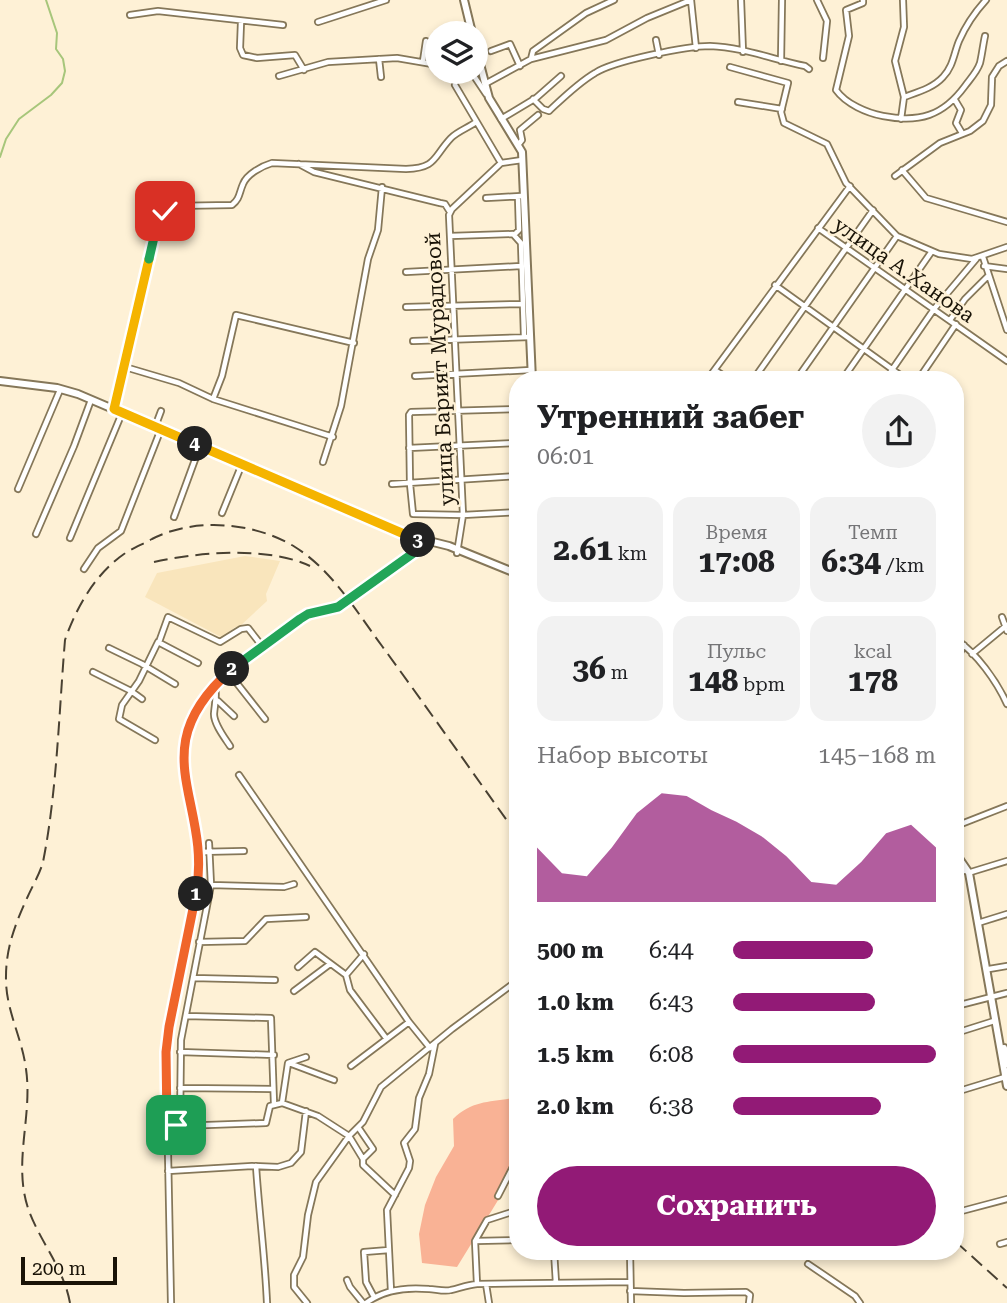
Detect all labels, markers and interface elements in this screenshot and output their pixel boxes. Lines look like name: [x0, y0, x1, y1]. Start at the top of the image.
map controls: [425, 21, 488, 84]
button: layers: [425, 21, 488, 84]
pin: [135, 181, 195, 241]
icon: check: [146, 192, 184, 230]
street label: улица А.Ханова: [829, 212, 980, 328]
street label: улица Барият Мурадовой: [421, 232, 459, 506]
button: share: [862, 394, 936, 468]
text: Утренний забег: [537, 398, 804, 436]
pin: 4: [178, 426, 212, 462]
text: 4: [189, 432, 200, 455]
text: 06:01: [537, 443, 594, 470]
text: Время: [706, 521, 767, 544]
text: Темп: [848, 521, 898, 544]
pin: 3: [400, 522, 436, 558]
text: 3: [412, 528, 423, 551]
text: 2.61: [553, 532, 613, 567]
text: km: [613, 542, 647, 565]
text: 17:08: [698, 544, 775, 579]
text: 6:34: [821, 544, 881, 579]
text: /km: [881, 554, 924, 577]
text: Пульс: [707, 640, 766, 663]
text: kcal: [854, 640, 892, 663]
text: 36: [572, 651, 606, 686]
pin: 2: [215, 652, 250, 686]
text: 2: [226, 657, 237, 680]
text: m: [606, 661, 628, 684]
text: 148: [688, 663, 738, 698]
text: 178: [848, 663, 898, 698]
text: bpm: [738, 673, 785, 696]
text: Набор высоты: [537, 742, 708, 769]
text: 145–168 m: [818, 742, 936, 769]
pin: 1: [178, 876, 214, 912]
text: 1: [190, 882, 201, 905]
text: 500 m: [537, 937, 604, 964]
text: 6:44: [649, 937, 694, 964]
text: 1.0 km: [537, 989, 614, 1016]
text: 6:43: [649, 989, 694, 1016]
text: 1.5 km: [537, 1041, 614, 1068]
text: 6:08: [649, 1041, 694, 1068]
text: 2.0 km: [537, 1093, 614, 1120]
text: 6:38: [649, 1093, 694, 1120]
pin: [146, 1095, 206, 1155]
icon: arrive: [157, 1106, 195, 1144]
button: Сохранить: [537, 1166, 936, 1246]
scale bar: [21, 1254, 117, 1286]
text: 200 m: [32, 1257, 86, 1280]

